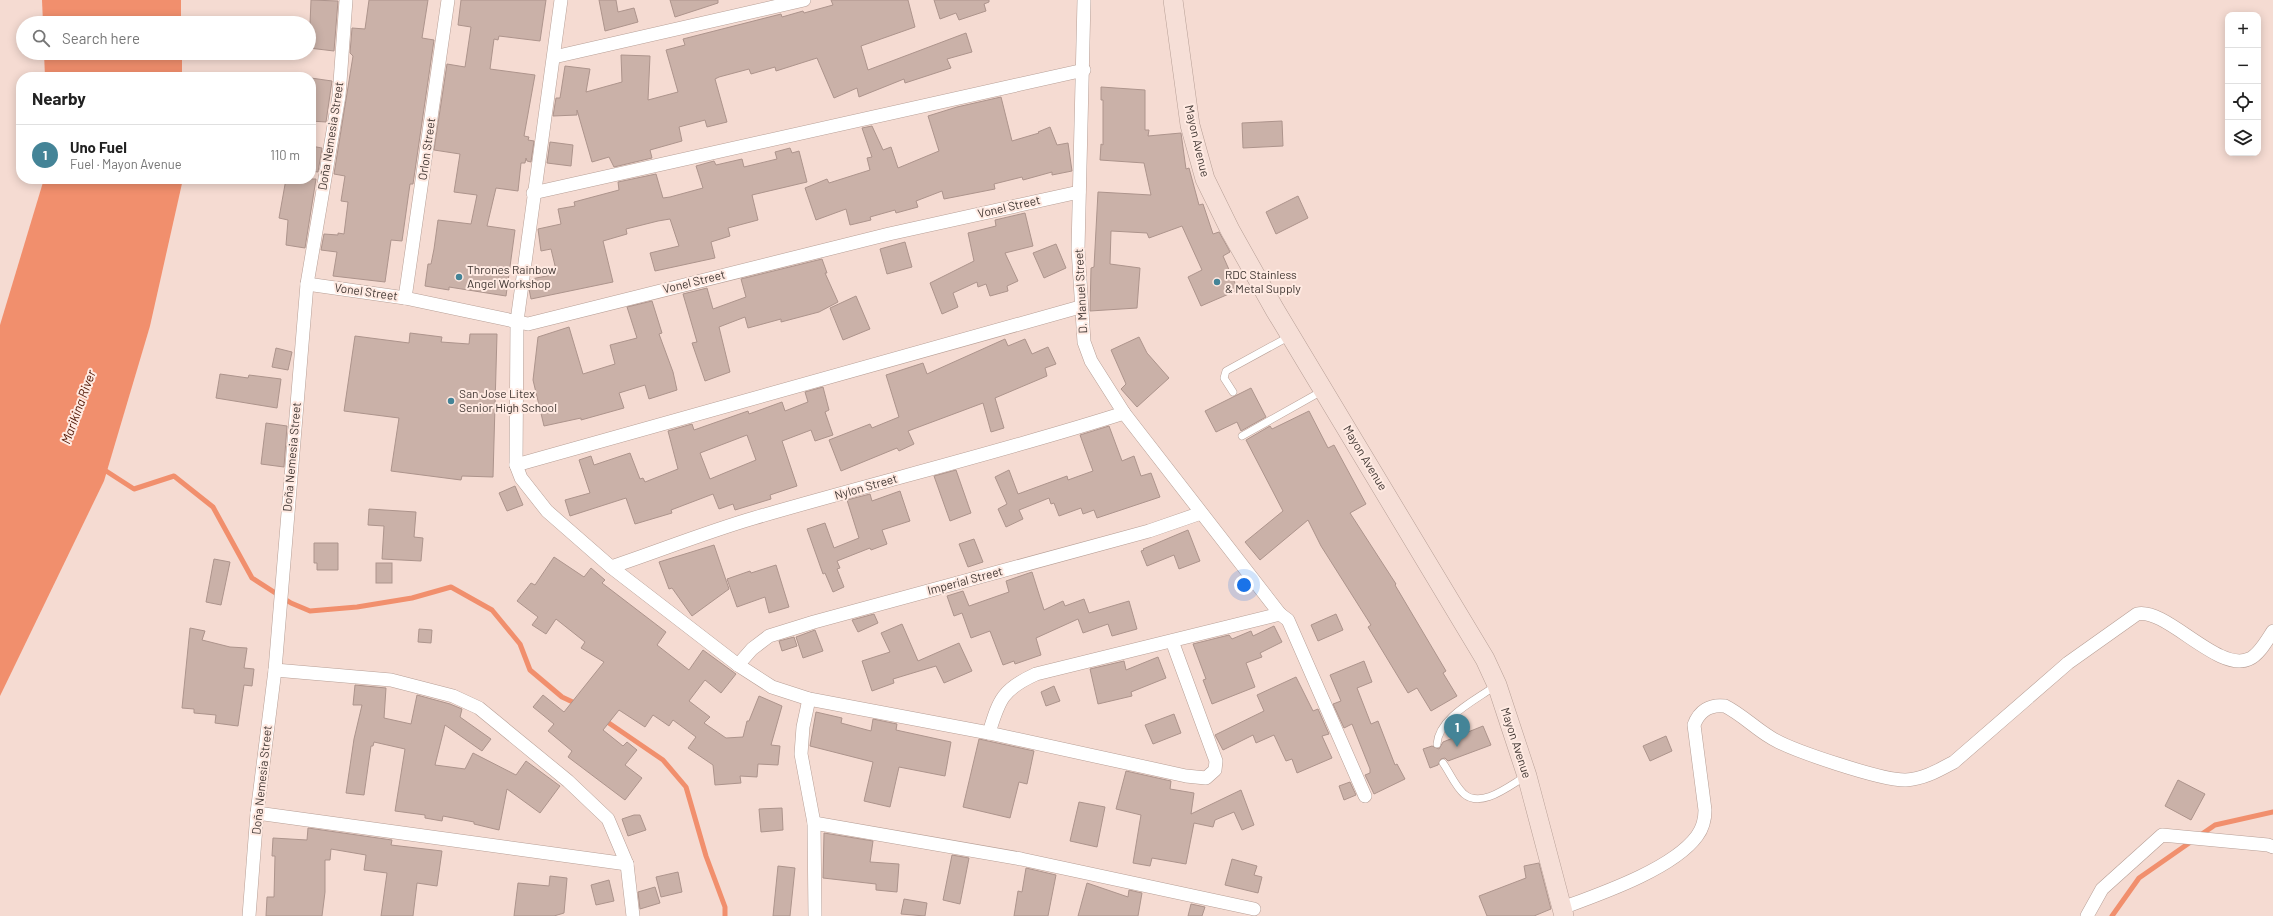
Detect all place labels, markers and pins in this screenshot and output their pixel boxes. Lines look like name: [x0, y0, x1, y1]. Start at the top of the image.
place label: Thrones Rainbow Angel Workshop: [467, 262, 557, 290]
place label: RDC Stainless & Metal Supply: [1225, 267, 1301, 295]
marker: Thrones Rainbow Angel Workshop: [454, 272, 464, 282]
marker: RDC Stainless & Metal Supply: [1212, 277, 1222, 287]
place label: San Jose Litex Senior High School: [459, 386, 557, 414]
marker: San Jose Litex Senior High School: [446, 396, 456, 406]
pin: 1: [1444, 714, 1470, 747]

